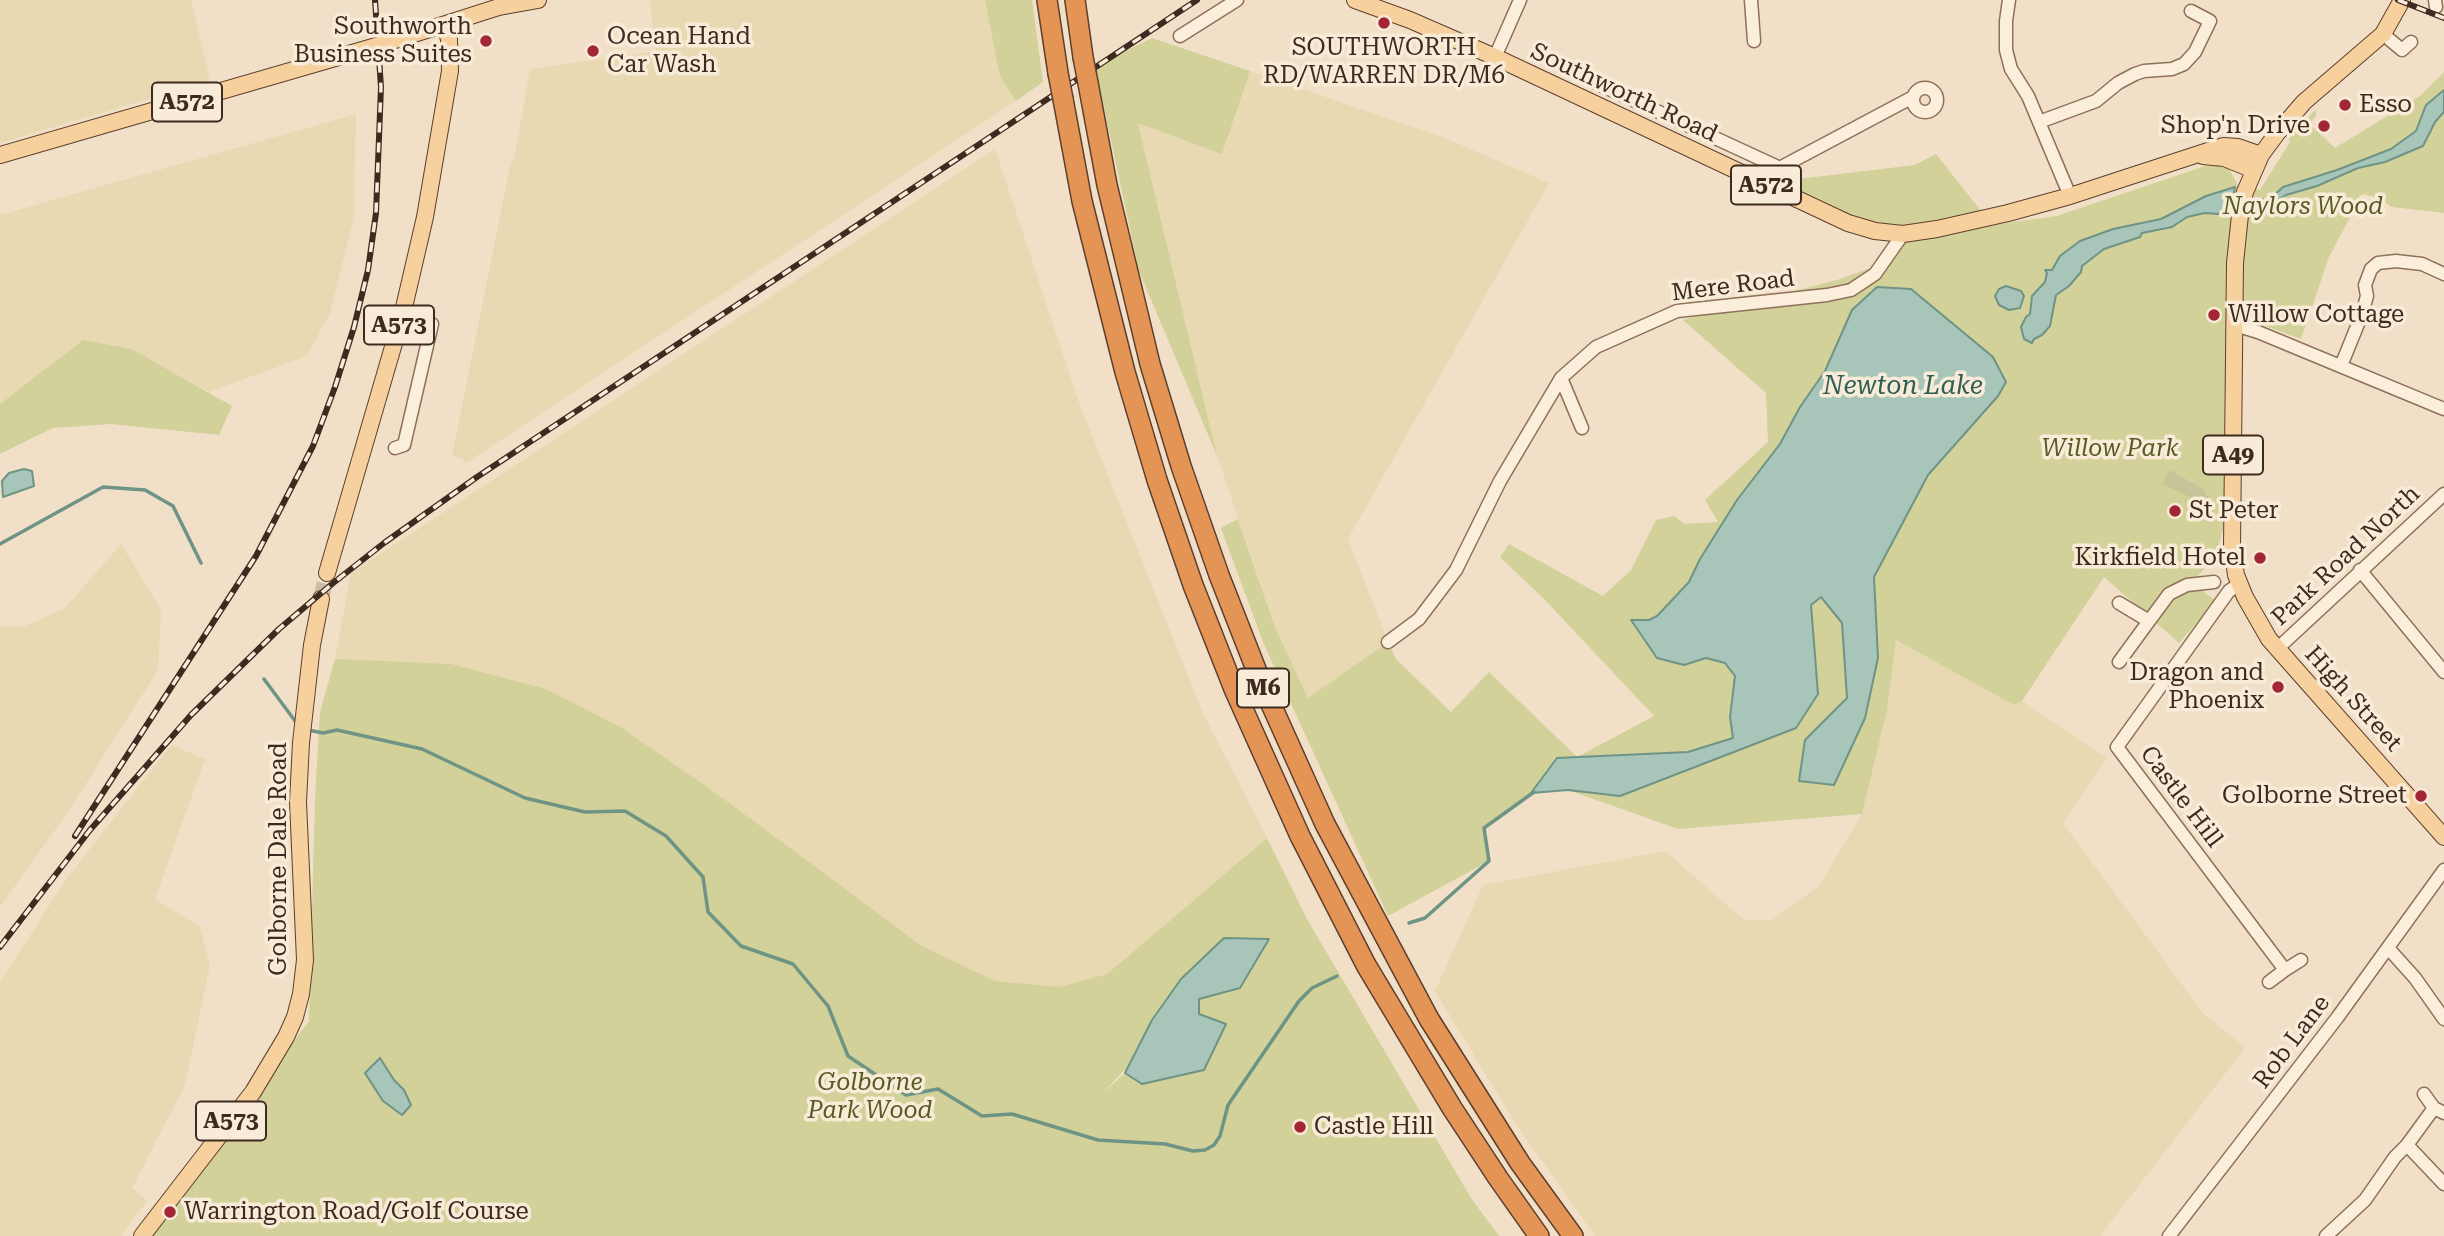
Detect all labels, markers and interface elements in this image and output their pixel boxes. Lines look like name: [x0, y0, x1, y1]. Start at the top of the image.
place label: Southworth Business Suites: [294, 13, 472, 69]
marker: SOUTHWORTH RD/WARREN DR/M6: [1376, 15, 1392, 31]
place label: Ocean Hand Car Wash: [607, 23, 751, 79]
marker: Southworth Business Suites: [478, 33, 494, 49]
place label: SOUTHWORTH RD/WARREN DR/M6: [1263, 34, 1505, 90]
street label: Southworth Road: [1526, 37, 1722, 149]
marker: Ocean Hand Car Wash: [585, 43, 601, 59]
road number: A572: [152, 82, 222, 122]
place label: Esso: [2359, 91, 2412, 119]
marker: Esso: [2337, 97, 2353, 113]
place label: Shop'n Drive: [2161, 112, 2310, 140]
marker: Shop'n Drive: [2316, 118, 2332, 134]
road number: A572: [1731, 166, 1801, 204]
park label: Naylors Wood: [2223, 193, 2383, 221]
street label: Mere Road: [1670, 264, 1796, 308]
place label: Willow Cottage: [2228, 301, 2404, 329]
road number: A573: [364, 306, 434, 344]
marker: Willow Cottage: [2206, 307, 2222, 323]
water label: Newton Lake: [1823, 370, 1983, 402]
park label: Willow Park: [2041, 435, 2179, 463]
road number: A49: [2203, 436, 2263, 475]
street label: Park Road North: [2266, 480, 2426, 632]
place label: St Peter: [2189, 497, 2279, 525]
marker: St Peter: [2167, 503, 2183, 519]
place label: Kirkfield Hotel: [2074, 544, 2246, 572]
marker: Kirkfield Hotel: [2252, 550, 2268, 566]
street label: High Street: [2298, 640, 2408, 758]
place label: Dragon and Phoenix: [2130, 659, 2264, 715]
road number: M6: [1237, 668, 1289, 708]
marker: Dragon and Phoenix: [2270, 679, 2286, 695]
street label: Castle Hill: [2133, 741, 2229, 853]
street label: Golborne Dale Road: [265, 742, 293, 976]
place label: Golborne Street: [2222, 782, 2407, 810]
marker: Golborne Street: [2413, 788, 2429, 804]
street label: Rob Lane: [2248, 990, 2336, 1094]
park label: Golborne Park Wood: [808, 1069, 932, 1125]
road number: A573: [196, 1102, 266, 1140]
place label: Castle Hill: [1314, 1113, 1434, 1141]
marker: Castle Hill: [1292, 1119, 1308, 1135]
place label: Warrington Road/Golf Course: [184, 1198, 529, 1226]
marker: Warrington Road/Golf Course: [162, 1204, 178, 1220]

